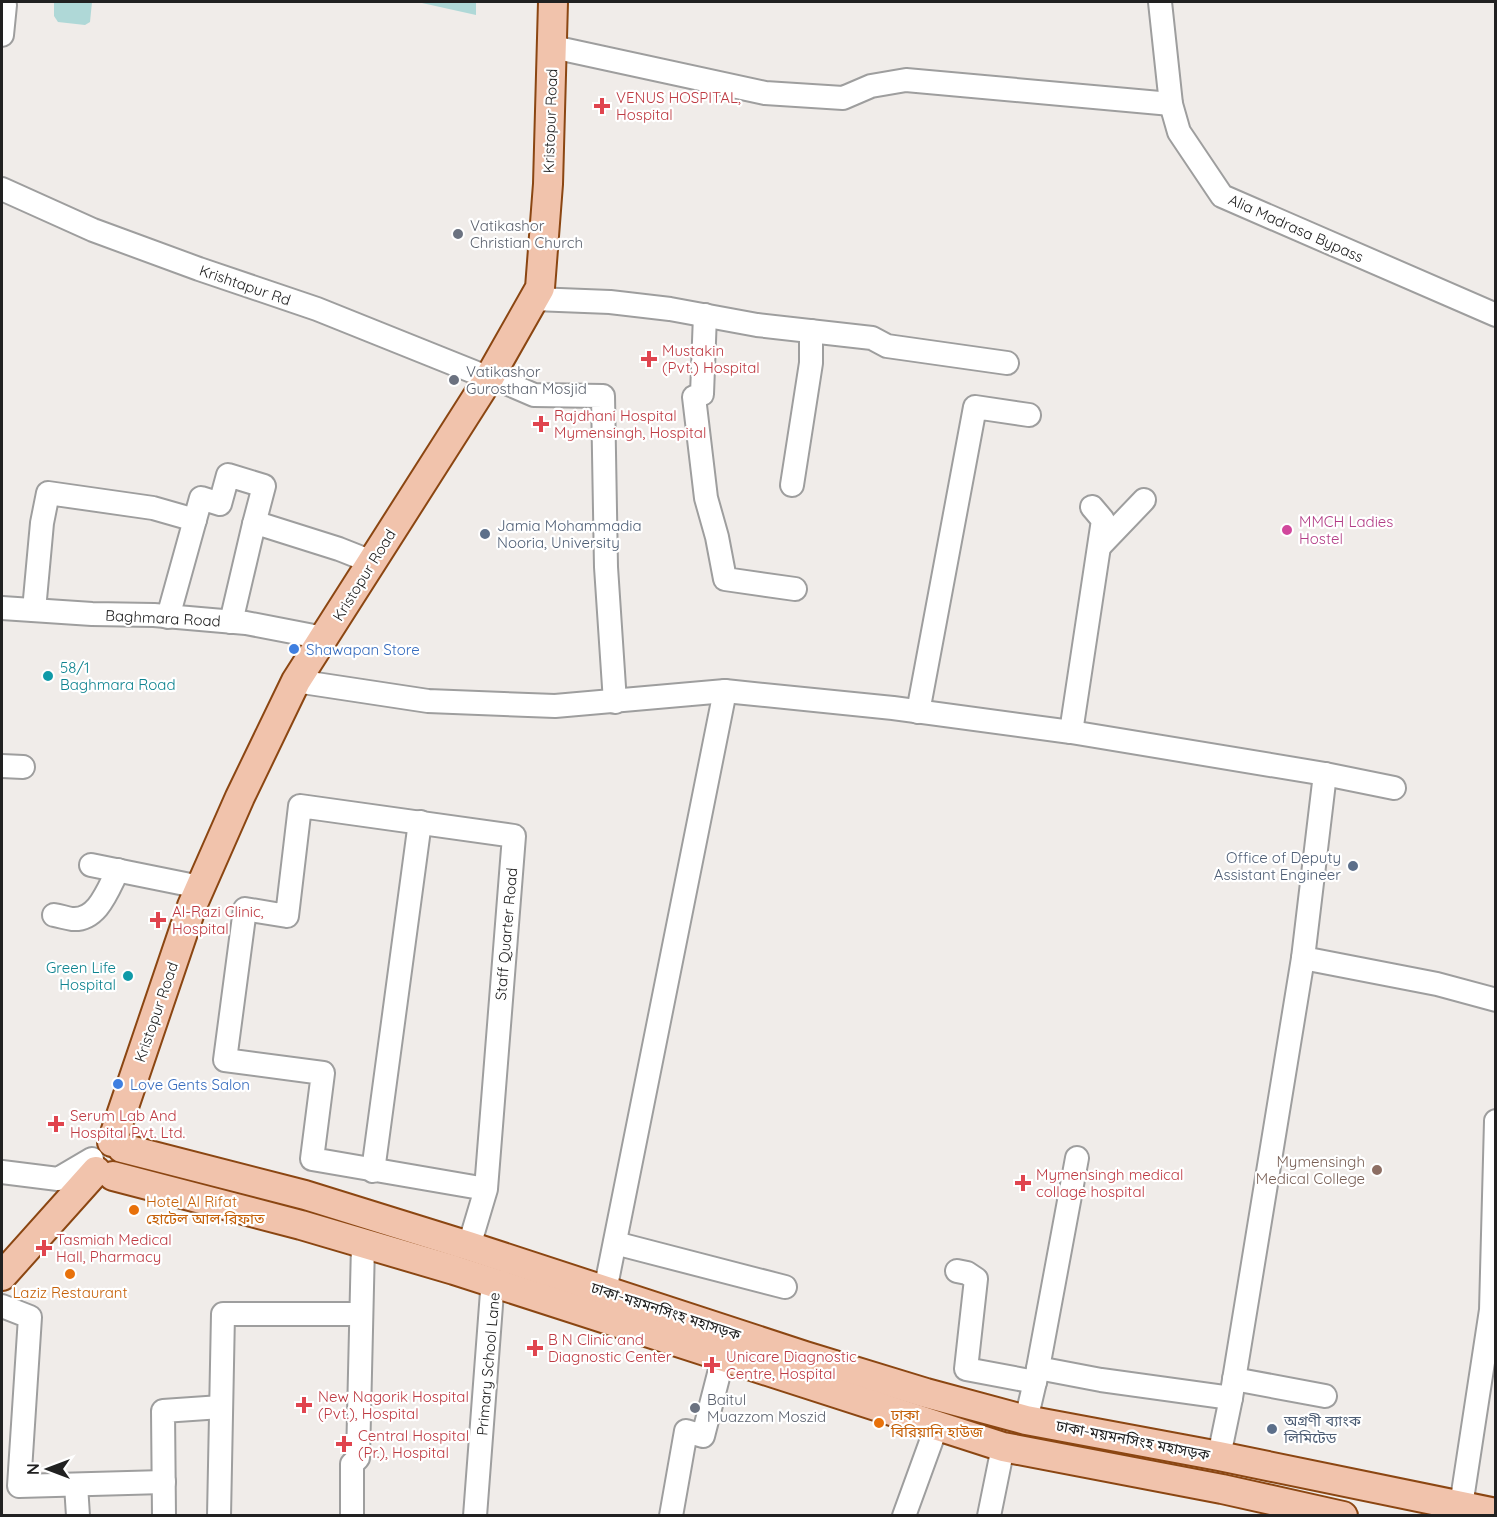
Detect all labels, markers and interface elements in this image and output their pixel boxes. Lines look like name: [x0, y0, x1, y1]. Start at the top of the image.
street label: Kristopur Road: [539, 68, 561, 174]
place label: VENUS HOSPITAL, Hospital: [616, 88, 741, 124]
marker: VENUS HOSPITAL, Hospital: [593, 97, 611, 115]
street label: Alia Madrasa Bypass: [1226, 190, 1366, 266]
place label: Vatikashor Christian Church: [470, 216, 583, 252]
marker: Vatikashor Christian Church: [451, 227, 465, 241]
street label: Krishtapur Rd: [197, 261, 293, 309]
place label: Mustakin (Pvt.) Hospital: [662, 341, 760, 377]
marker: Mustakin (Pvt.) Hospital: [640, 350, 658, 368]
place label: Vatikashor Gurosthan Mosjid: [466, 362, 587, 398]
marker: Vatikashor Gurosthan Mosjid: [447, 373, 461, 387]
place label: Rajdhani Hospital Mymensingh, Hospital: [554, 406, 706, 442]
marker: Rajdhani Hospital Mymensingh, Hospital: [532, 415, 550, 433]
place label: MMCH Ladies Hostel: [1299, 512, 1393, 548]
place label: Jamia Mohammadia Nooria, University: [497, 516, 642, 552]
marker: MMCH Ladies Hostel: [1280, 523, 1294, 537]
street label: Kristopur Road: [328, 526, 400, 624]
marker: Jamia Mohammadia Nooria, University: [478, 527, 492, 541]
street label: Baghmara Road: [105, 605, 221, 631]
place label: Shawapan Store: [306, 640, 420, 659]
marker: Shawapan Store: [287, 642, 301, 656]
place label: 58/1 Baghmara Road: [60, 658, 176, 694]
marker: 58/1 Baghmara Road: [41, 669, 55, 683]
place label: Office of Deputy Assistant Engineer: [1214, 848, 1341, 884]
marker: Office of Deputy Assistant Engineer: [1346, 859, 1360, 873]
street label: Staff Quarter Road: [491, 867, 521, 1001]
place label: Al-Razi Clinic, Hospital: [172, 902, 264, 938]
marker: Al-Razi Clinic, Hospital: [149, 911, 167, 929]
place label: Green Life Hospital: [46, 958, 116, 994]
street label: Kristopur Road: [130, 959, 182, 1065]
marker: Green Life Hospital: [121, 969, 135, 983]
place label: Love Gents Salon: [130, 1075, 250, 1094]
marker: Love Gents Salon: [111, 1077, 125, 1091]
place label: Serum Lab And Hospital Pvt. Ltd.: [70, 1106, 185, 1142]
marker: Serum Lab And Hospital Pvt. Ltd.: [47, 1115, 65, 1133]
place label: Mymensingh Medical College: [1256, 1152, 1365, 1188]
marker: Mymensingh Medical College: [1370, 1163, 1384, 1177]
place label: Mymensingh medical collage hospital: [1036, 1165, 1183, 1201]
marker: Mymensingh medical collage hospital: [1014, 1174, 1032, 1192]
place label: Hotel Al Rifat হোটেল আল রিফাত: [146, 1192, 265, 1228]
marker: Hotel Al Rifat হোটেল আল রিফাত: [127, 1203, 141, 1217]
place label: Tasmiah Medical Hall, Pharmacy: [56, 1230, 172, 1266]
marker: Tasmiah Medical Hall, Pharmacy: [37, 1241, 51, 1255]
marker: Laziz Restaurant: [63, 1267, 77, 1281]
street label: ঢাকা-ময়মনসিংহ মহাসড়ক: [588, 1278, 744, 1344]
place label: Laziz Restaurant: [12, 1283, 128, 1302]
street label: Primary School Lane: [472, 1292, 504, 1436]
place label: B N Clinic and Diagnostic Center: [548, 1330, 672, 1366]
marker: B N Clinic and Diagnostic Center: [526, 1339, 544, 1357]
place label: Unicare Diagnostic Centre, Hospital: [726, 1347, 857, 1383]
marker: Unicare Diagnostic Centre, Hospital: [703, 1356, 721, 1374]
place label: New Nagorik Hospital (Pvt.), Hospital: [318, 1387, 469, 1423]
place label: Baitul Muazzom Moszid: [707, 1390, 826, 1426]
marker: New Nagorik Hospital (Pvt.), Hospital: [295, 1396, 313, 1414]
marker: Baitul Muazzom Moszid: [688, 1401, 702, 1415]
place label: ঢাকা বিরিয়ানি হাউজ: [890, 1405, 984, 1441]
place label: অগ্রণী ব্যাংক লিমিটেড: [1283, 1411, 1362, 1447]
marker: ঢাকা বিরিয়ানি হাউজ: [872, 1416, 886, 1430]
street label: ঢাকা-ময়মনসিংহ মহাসড়ক: [1054, 1416, 1212, 1464]
marker: অগ্রণী ব্যাংক লিমিটেড: [1265, 1422, 1279, 1436]
place label: Central Hospital (Pr.), Hospital: [358, 1426, 469, 1462]
marker: Central Hospital (Pr.), Hospital: [335, 1435, 353, 1453]
north arrow: [18, 1439, 78, 1499]
text: N: [23, 1463, 43, 1475]

